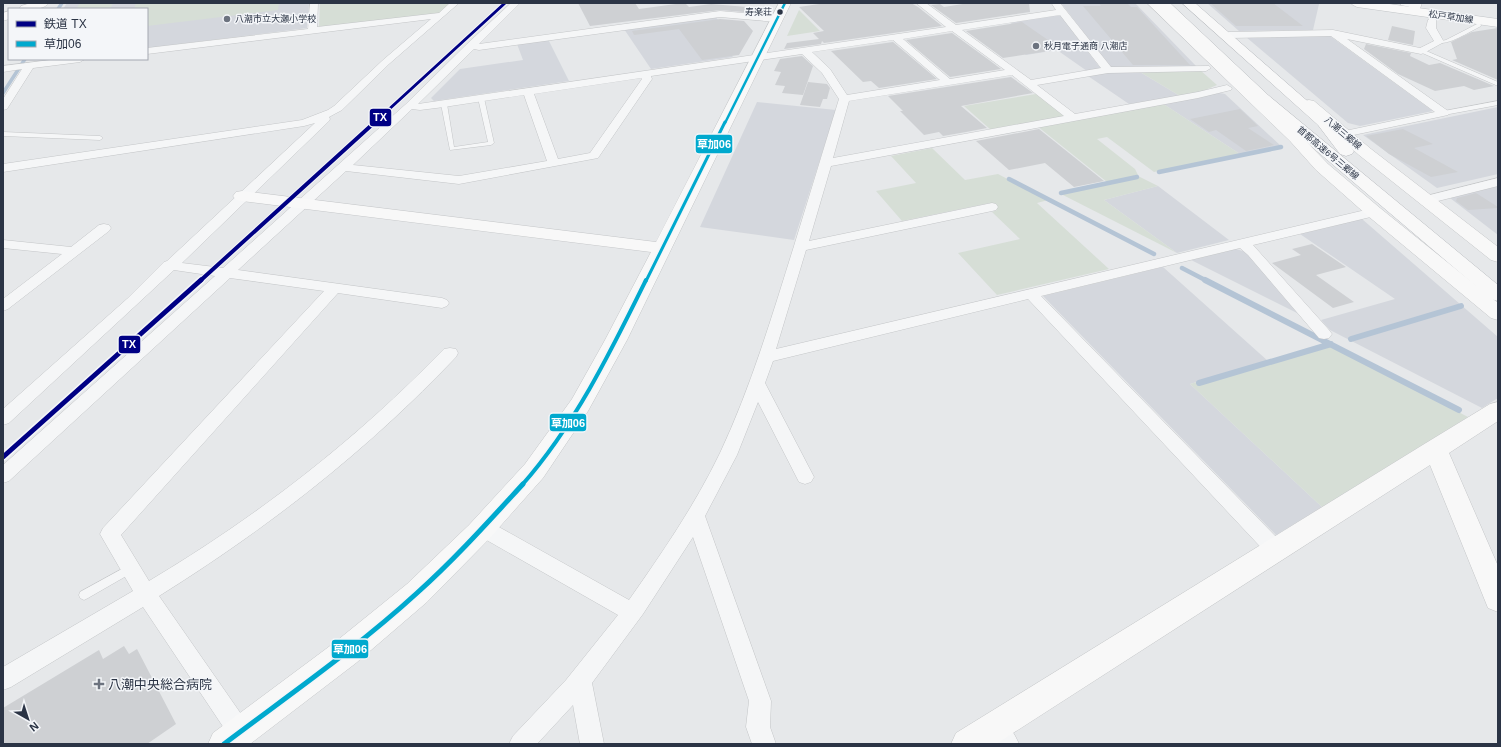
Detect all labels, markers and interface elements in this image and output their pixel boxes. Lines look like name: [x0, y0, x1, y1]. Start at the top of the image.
place label: 寿楽荘: [745, 7, 772, 17]
marker: 寿楽荘: [775, 7, 785, 17]
legend: [8, 8, 148, 60]
street label: 松戸草加線: [1428, 9, 1475, 25]
marker: 八潮市立大瀬小学校: [222, 14, 232, 24]
place label: 八潮市立大瀬小学校: [235, 14, 316, 24]
text: 鉄道 TX: [44, 17, 87, 31]
text: 草加06: [44, 37, 82, 51]
marker: 秋月電子通商 八潮店: [1031, 41, 1041, 51]
place label: 秋月電子通商 八潮店: [1044, 41, 1128, 51]
line badge: TX: [369, 108, 392, 127]
text: TX: [373, 111, 388, 123]
street label: 八潮三郷線: [1323, 115, 1364, 152]
street label: 首都高速6号三郷線: [1295, 124, 1361, 182]
line badge: 草加06: [695, 134, 733, 154]
text: 草加06: [697, 138, 731, 150]
line badge: TX: [118, 335, 141, 354]
text: TX: [122, 338, 137, 350]
line badge: 草加06: [549, 413, 587, 432]
text: 草加06: [551, 417, 585, 429]
line badge: 草加06: [331, 639, 369, 659]
text: 草加06: [333, 643, 367, 655]
place label: 八潮中央総合病院: [108, 677, 212, 692]
marker: 八潮中央総合病院: [93, 678, 105, 690]
north arrow: [8, 699, 48, 739]
text: N: [27, 720, 41, 734]

